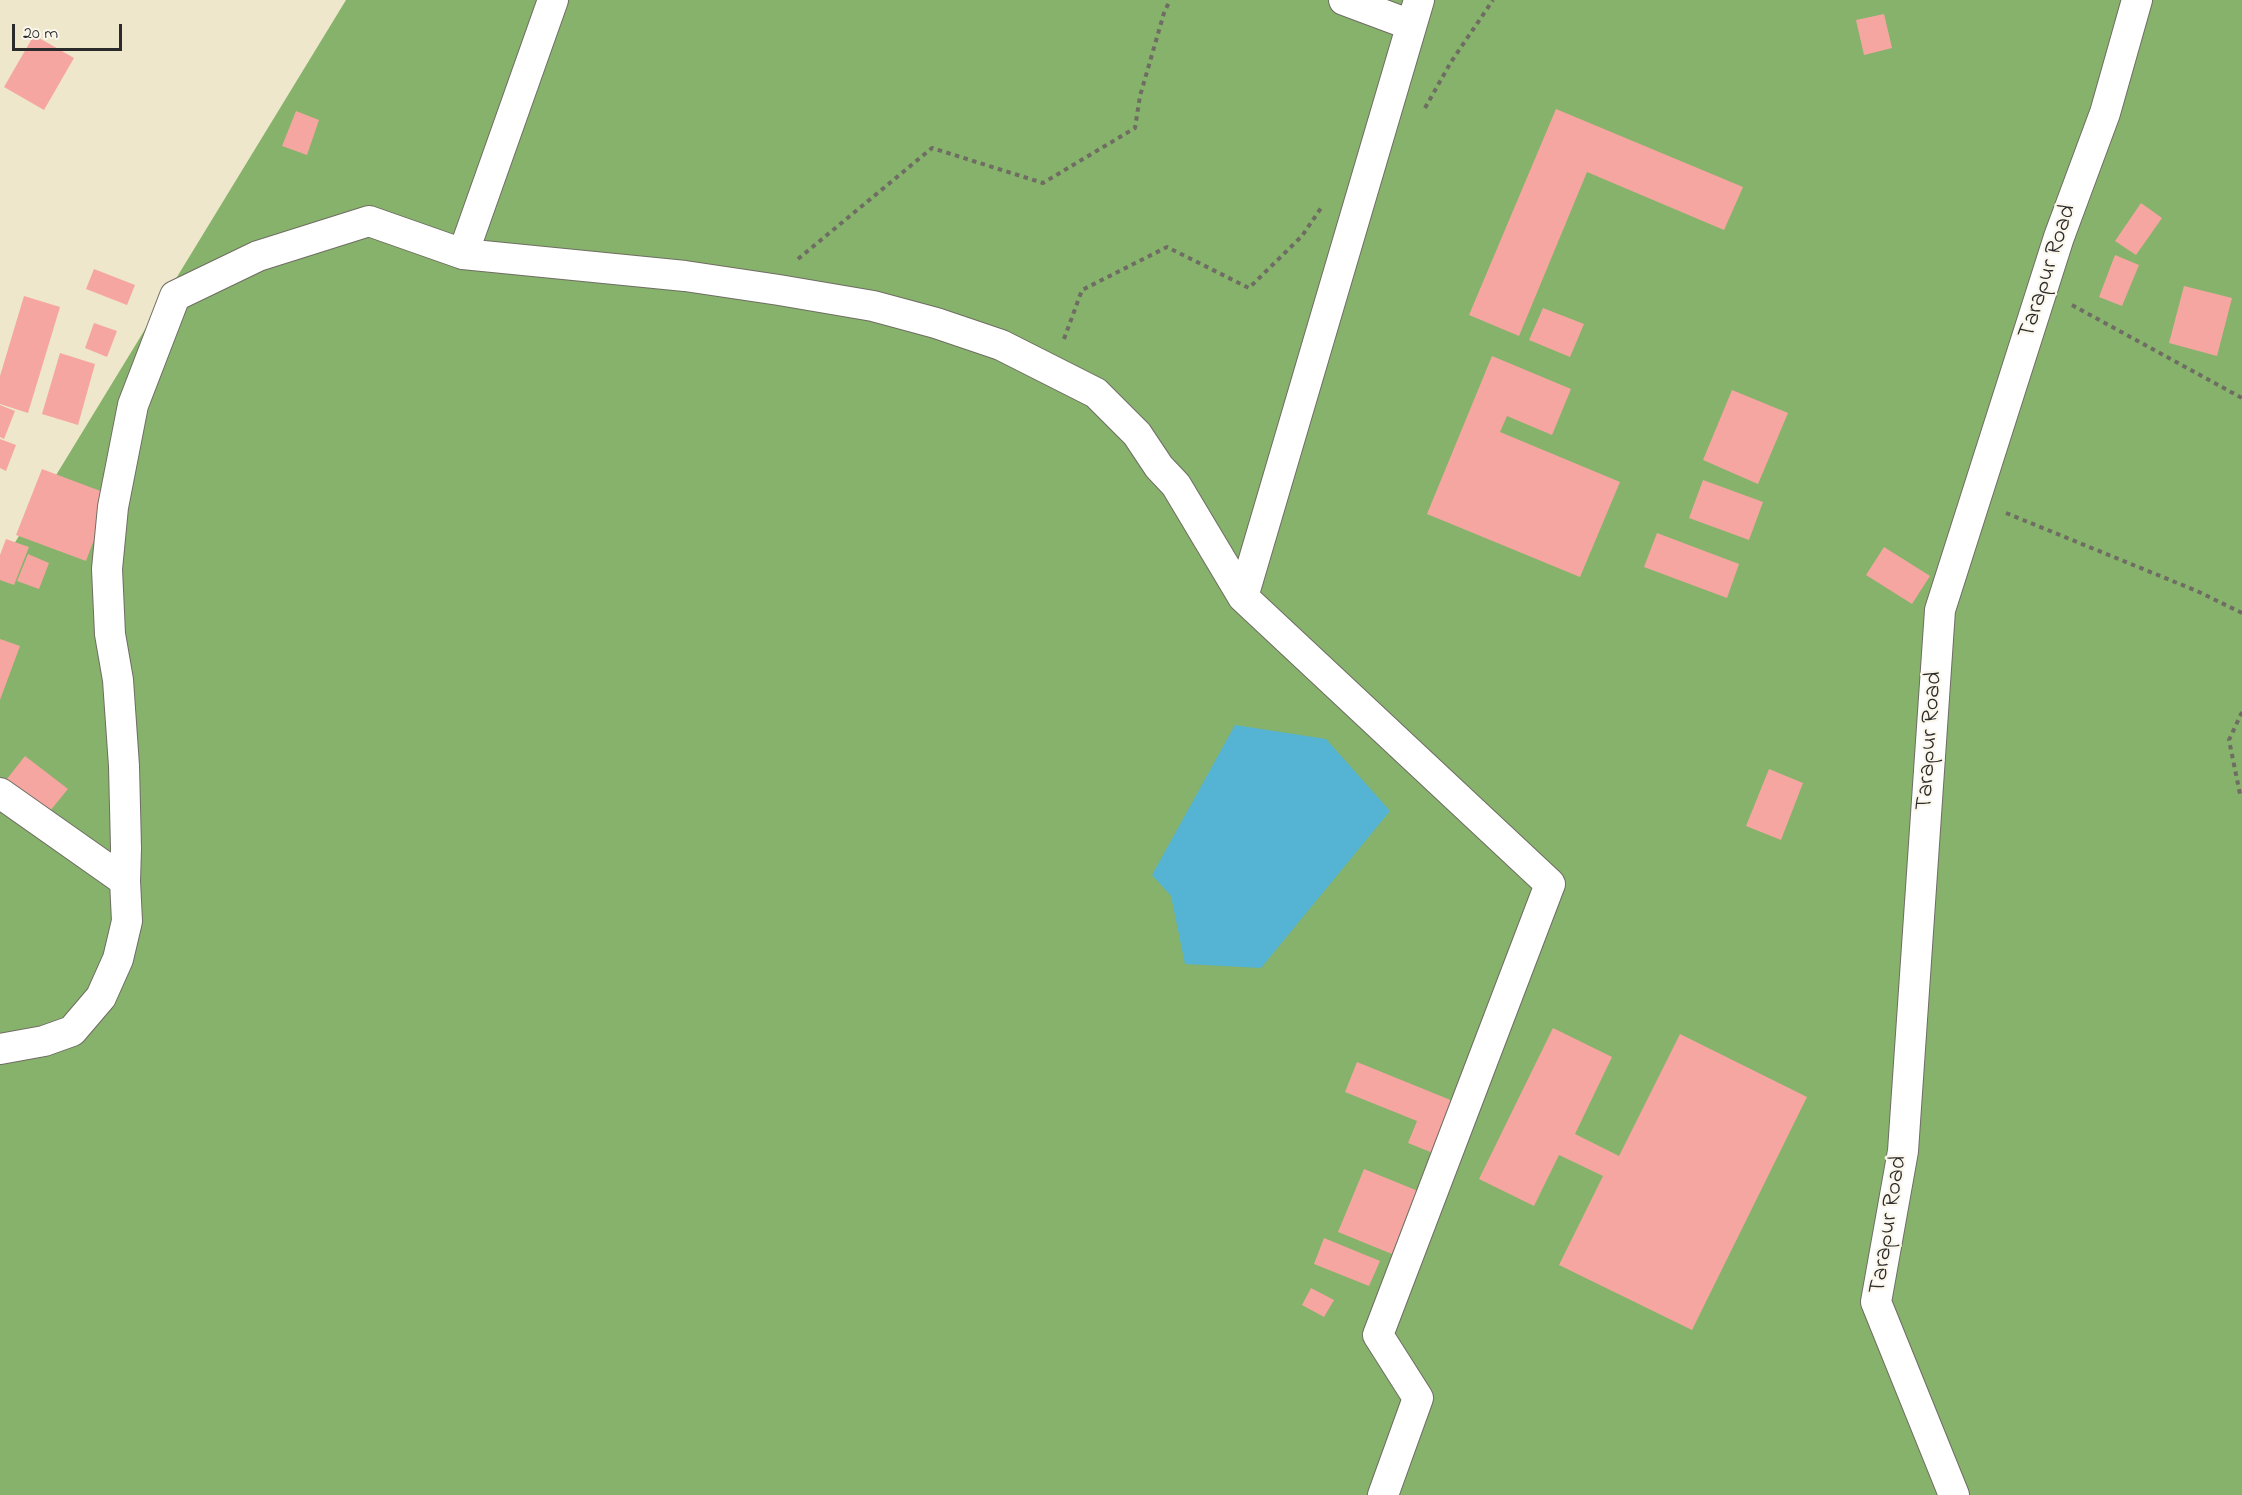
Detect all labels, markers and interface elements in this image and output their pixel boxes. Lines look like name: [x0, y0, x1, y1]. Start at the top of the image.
scale bar: [15, 12, 124, 50]
text: 20 m: [23, 21, 58, 47]
street label: Tarapur Road: [2014, 201, 2084, 343]
street label: Tarapur Road: [1912, 670, 1950, 812]
street label: Tarapur Road: [1865, 1154, 1915, 1296]

